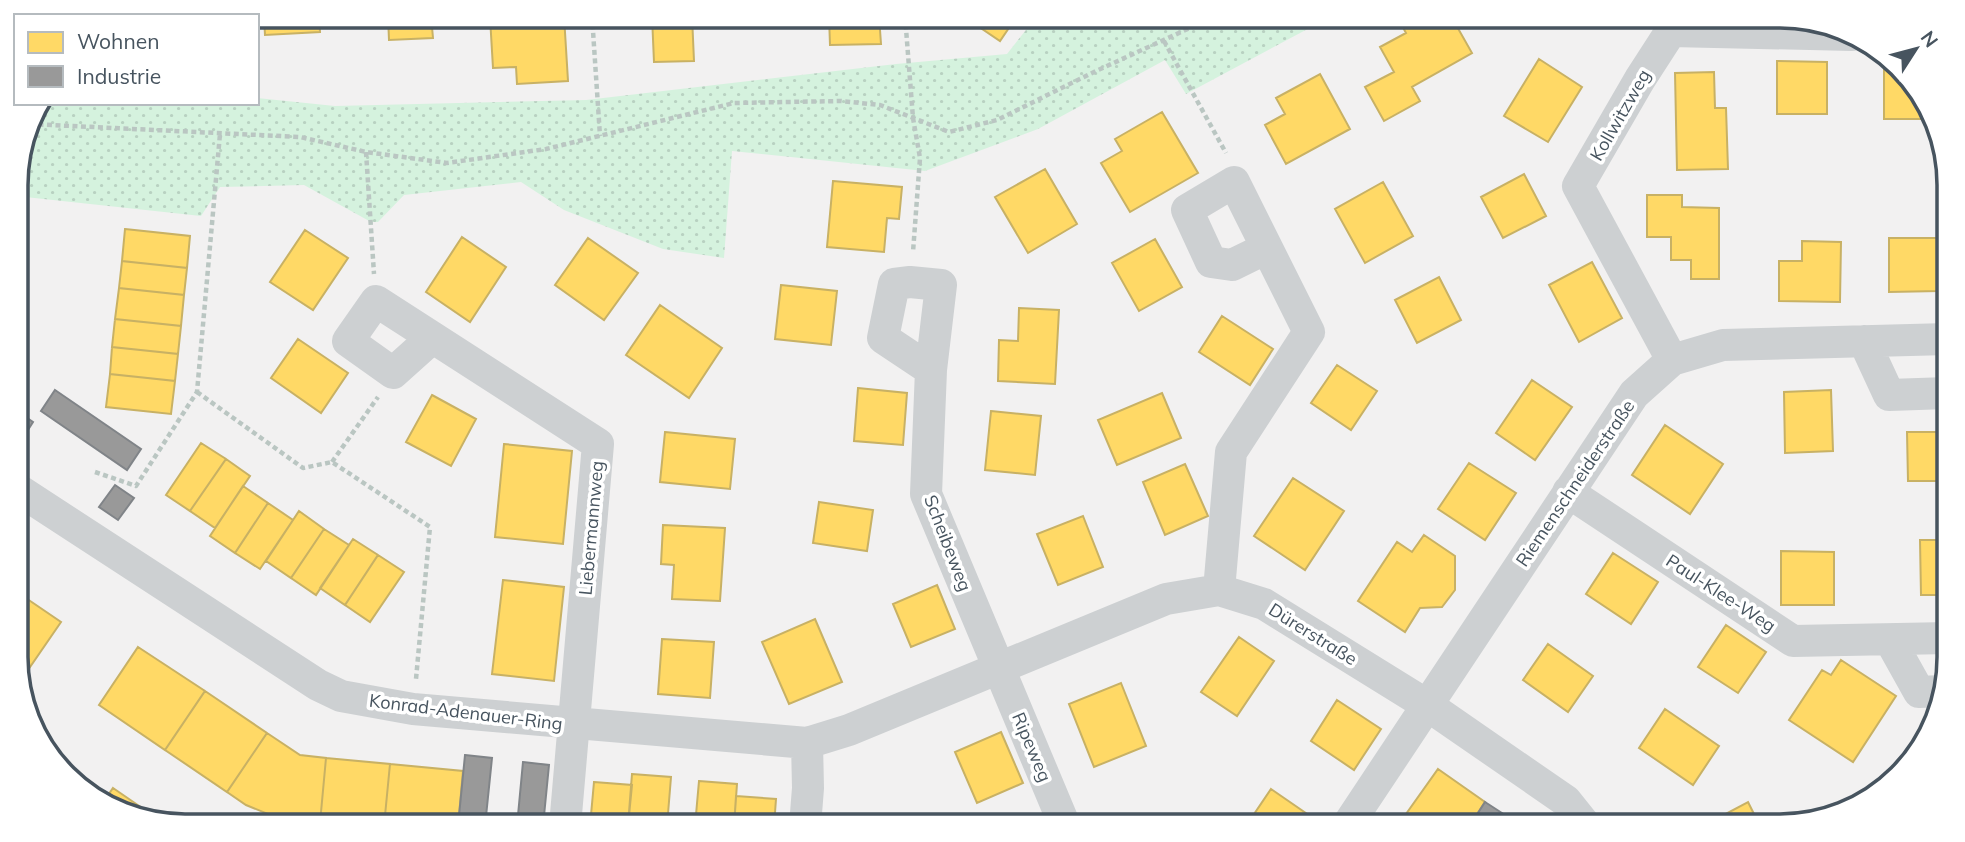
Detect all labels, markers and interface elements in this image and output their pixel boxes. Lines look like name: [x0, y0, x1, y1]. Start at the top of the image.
legend: [14, 14, 259, 105]
north arrow: [1881, 14, 1951, 84]
text: N: [1916, 26, 1944, 52]
text: Wohnen: [77, 28, 159, 54]
text: Industrie: [77, 63, 161, 89]
street label: Kollwitzweg: [1585, 65, 1655, 165]
street label: Riemenschneiderstraße: [1511, 395, 1639, 571]
street label: Liebermannweg: [574, 460, 608, 596]
street label: Scheibeweg: [919, 492, 977, 594]
street label: Paul-Klee-Weg: [1662, 549, 1780, 637]
street label: Dürerstraße: [1264, 598, 1362, 670]
street label: Konrad-Adenauer-Ring: [368, 689, 564, 735]
street label: Ripeweg: [1007, 709, 1057, 785]

